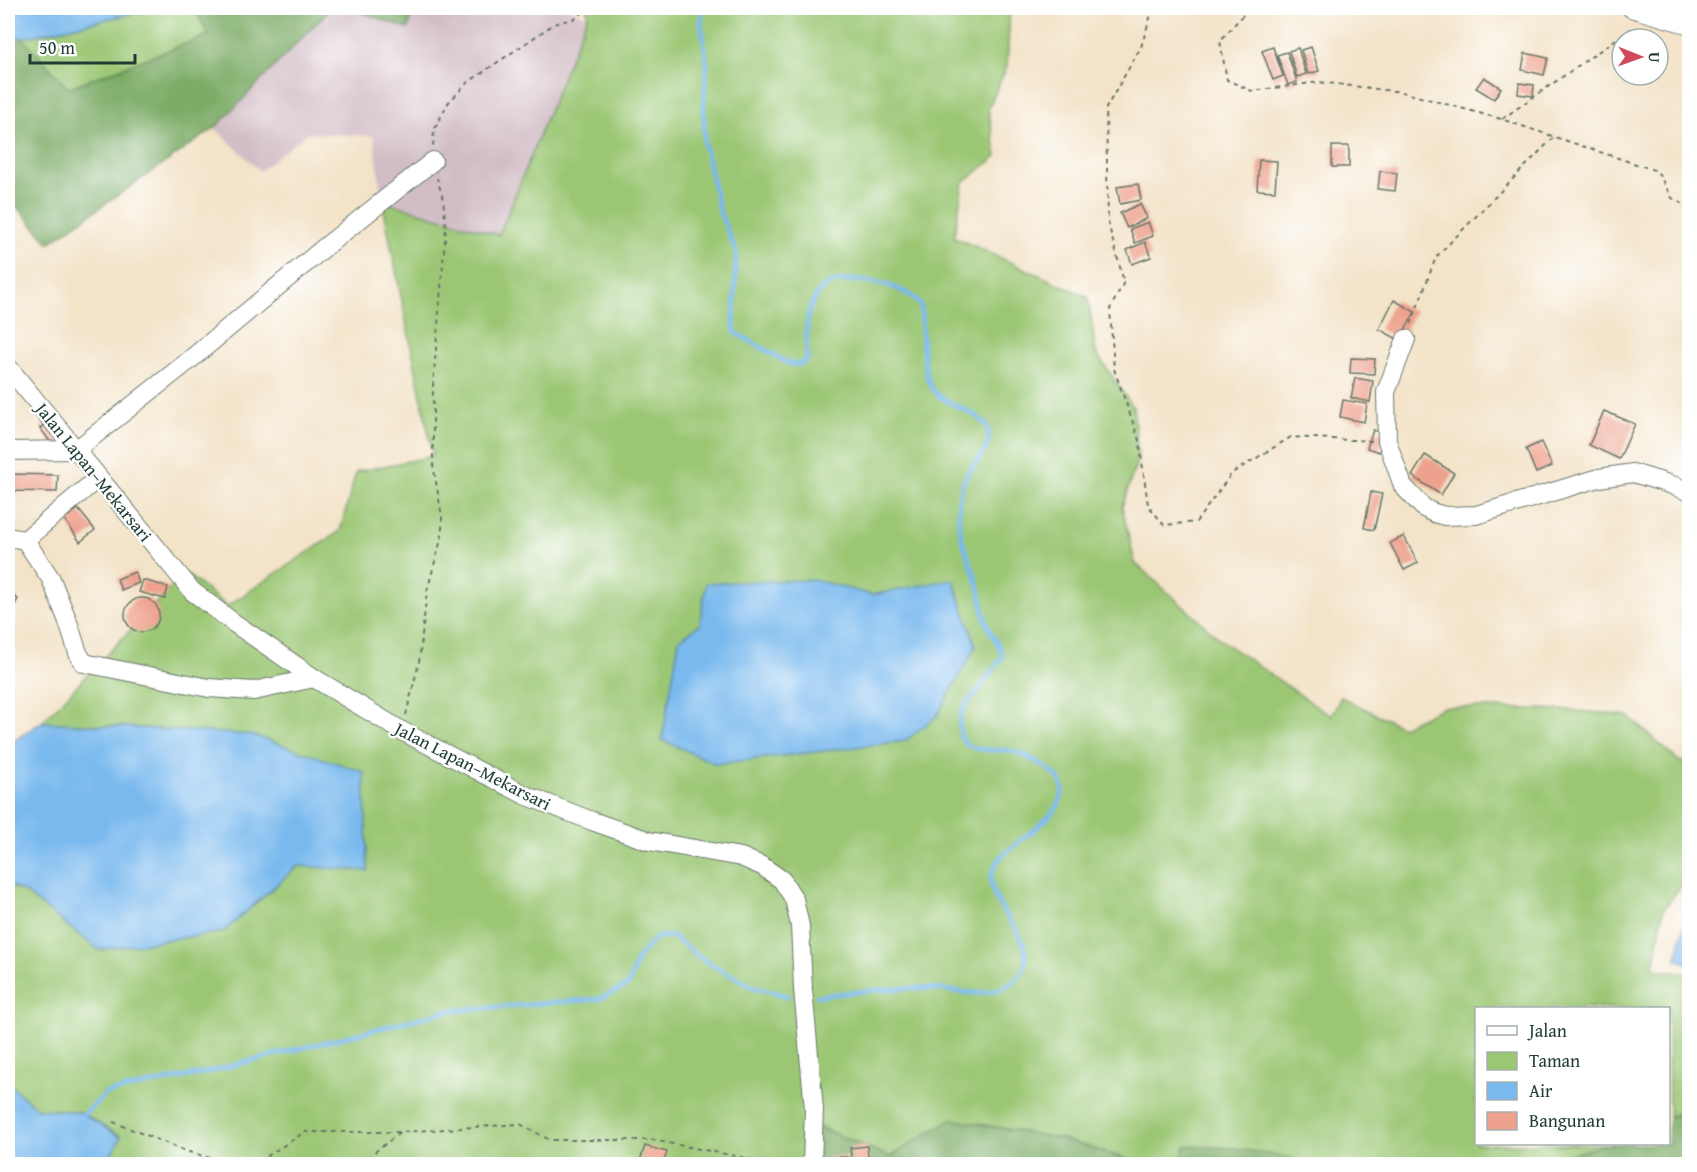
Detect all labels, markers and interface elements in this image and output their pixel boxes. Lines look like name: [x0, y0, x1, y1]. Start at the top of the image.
scale bar: [30, 27, 135, 65]
north arrow: [1610, 27, 1670, 87]
text: 50 m: [39, 34, 75, 61]
text: U: [1643, 52, 1667, 63]
street label: Jalan Lapan–Mekarsari: [28, 395, 159, 547]
street label: Jalan Lapan–Mekarsari: [388, 714, 556, 817]
legend: [1475, 1007, 1670, 1145]
text: Jalan: [1527, 1017, 1567, 1044]
text: Taman: [1529, 1047, 1580, 1074]
text: Air: [1529, 1077, 1553, 1104]
text: Bangunan: [1529, 1107, 1605, 1134]

